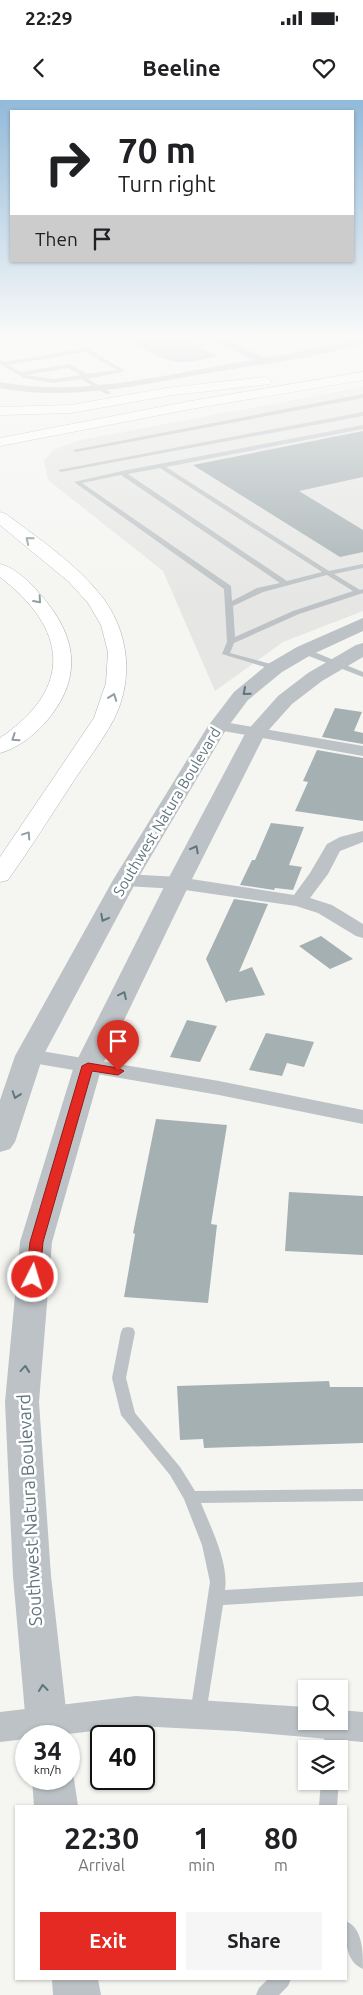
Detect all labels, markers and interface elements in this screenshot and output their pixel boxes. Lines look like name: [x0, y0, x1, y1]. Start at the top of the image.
text: 22:29: [25, 7, 73, 29]
icon: back: [25, 54, 53, 82]
icon: heart: [310, 54, 338, 82]
text: Beeline: [142, 55, 221, 80]
icon: right: [35, 130, 100, 195]
text: 70 m: [118, 130, 196, 170]
text: Turn right: [118, 171, 216, 196]
icon: arrive: [88, 225, 116, 253]
text: Then: [35, 228, 78, 250]
one-way arrow: [25, 537, 34, 546]
one-way arrow: [32, 594, 41, 603]
one-way arrow: [243, 687, 252, 696]
one-way arrow: [107, 693, 117, 702]
street label: Southwest Natura Boulevard: [109, 724, 224, 899]
one-way arrow: [11, 731, 20, 741]
one-way arrow: [21, 831, 30, 841]
one-way arrow: [189, 846, 199, 855]
one-way arrow: [100, 913, 110, 922]
one-way arrow: [117, 991, 127, 1000]
pin: [97, 1020, 139, 1071]
icon: arrive: [104, 1027, 132, 1055]
one-way arrow: [12, 1090, 22, 1098]
position arrow: [6, 1250, 58, 1302]
one-way arrow: [19, 1364, 30, 1372]
street label: Southwest Natura Boulevard: [13, 1394, 45, 1627]
map controls: [298, 1680, 348, 1790]
button: search: [298, 1680, 348, 1730]
one-way arrow: [38, 1683, 49, 1691]
speed limit sign: 40: [90, 1725, 155, 1790]
text: 34: [33, 1737, 62, 1765]
button: layers: [298, 1740, 348, 1790]
text: km/h: [34, 1763, 61, 1776]
text: 22:30: [64, 1821, 139, 1855]
text: 1: [193, 1821, 210, 1855]
text: 80: [264, 1821, 298, 1855]
text: Arrival: [78, 1856, 125, 1874]
text: min: [188, 1856, 215, 1874]
text: m: [274, 1856, 288, 1874]
button: Exit: [40, 1912, 176, 1970]
button: Share: [186, 1912, 322, 1970]

